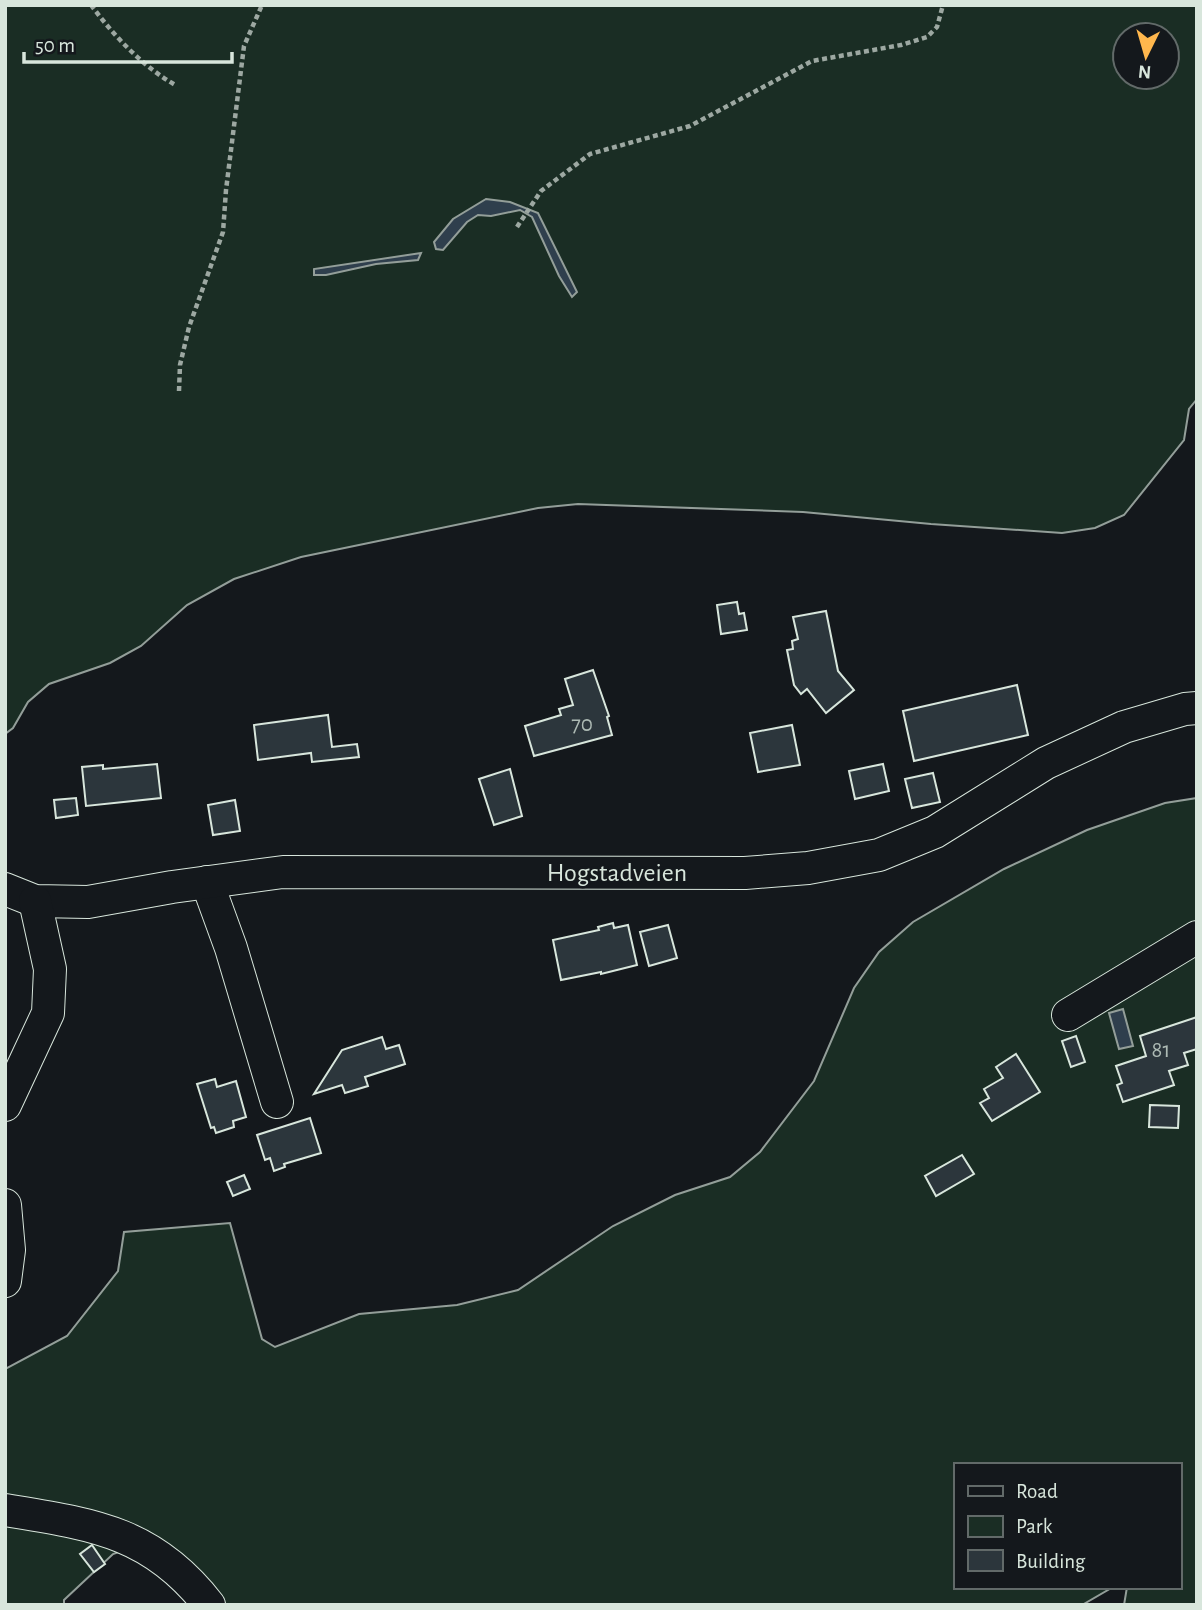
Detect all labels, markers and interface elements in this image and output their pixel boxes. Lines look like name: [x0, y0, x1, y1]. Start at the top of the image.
scale bar: [24, 21, 233, 65]
north arrow: [1111, 21, 1181, 91]
text: 50 m: [35, 35, 75, 56]
text: N: [1137, 61, 1152, 81]
house number: 70: [571, 713, 593, 736]
street label: Hogstadveien: [547, 860, 687, 886]
house number: 81: [1152, 1039, 1170, 1062]
legend: [954, 1463, 1181, 1589]
text: Road: [1016, 1481, 1058, 1502]
text: Park: [1016, 1516, 1053, 1537]
text: Building: [1016, 1551, 1086, 1572]

